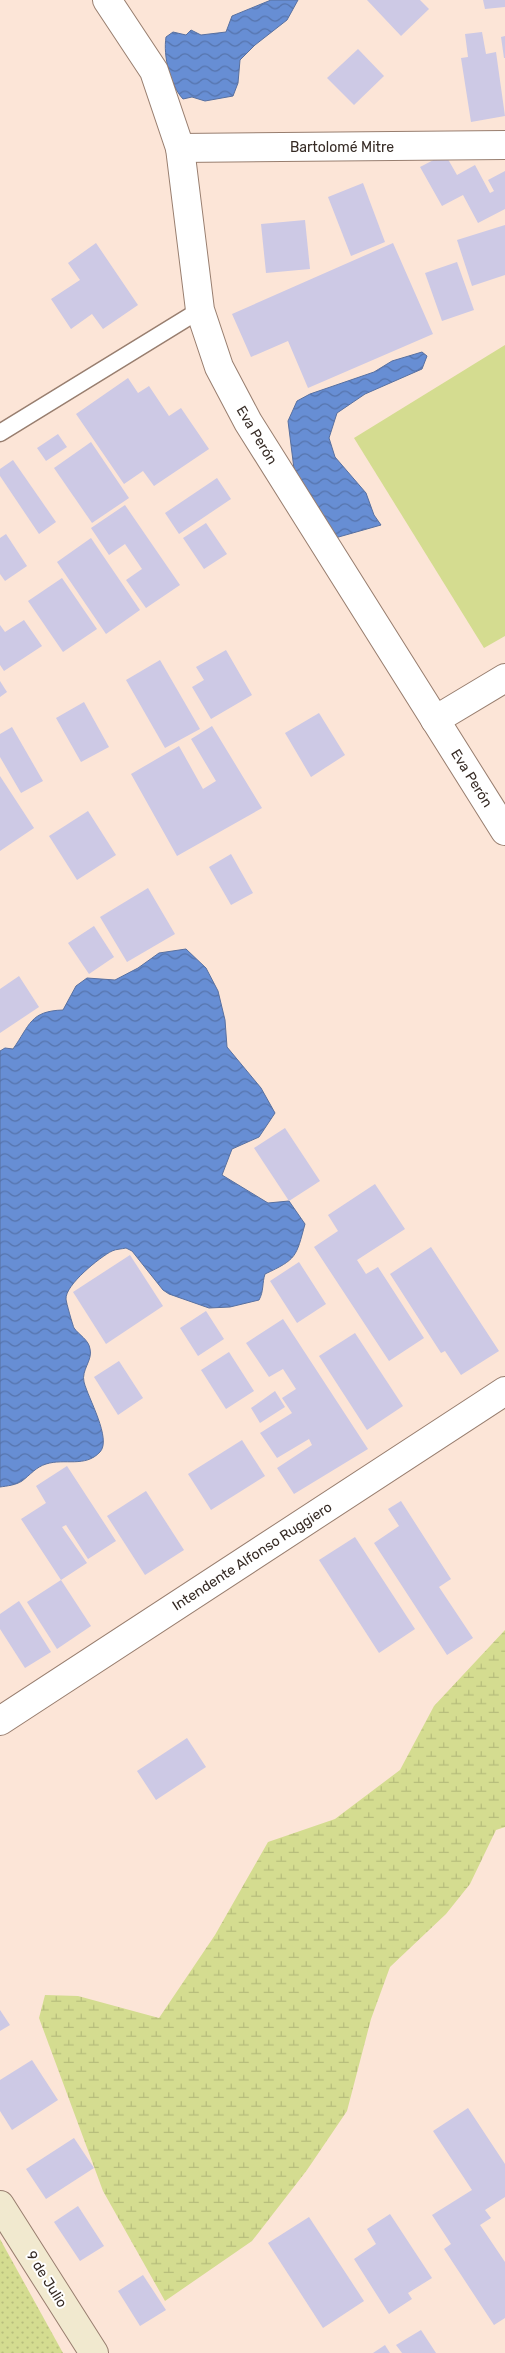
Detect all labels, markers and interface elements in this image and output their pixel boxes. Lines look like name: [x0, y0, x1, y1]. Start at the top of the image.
street label: Bartolomé Mitre: [290, 139, 394, 156]
street label: Eva Perón: [232, 403, 281, 468]
street label: Eva Perón: [447, 746, 496, 810]
street label: Intendente Alfonso Ruggiero: [169, 1498, 335, 1614]
street label: 9 de Julio: [23, 2248, 71, 2311]

